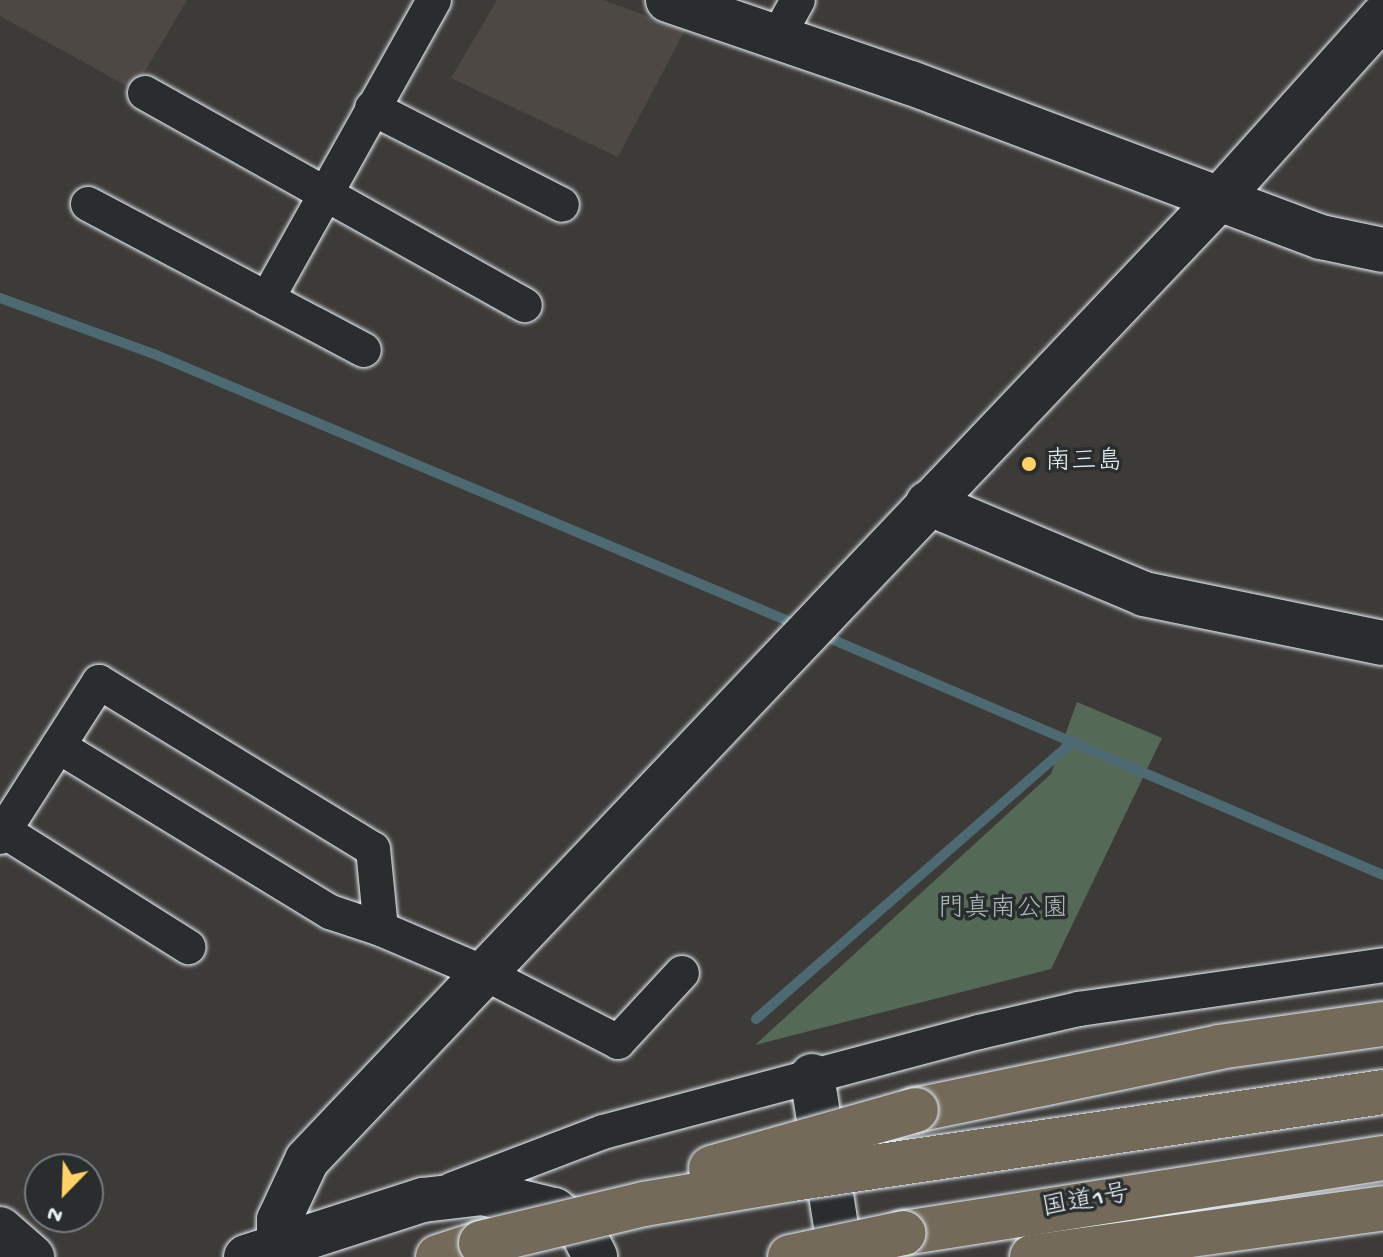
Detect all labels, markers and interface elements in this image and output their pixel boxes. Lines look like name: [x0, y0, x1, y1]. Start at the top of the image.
place label: 南三島: [1045, 448, 1123, 480]
marker: 南三島: [1020, 455, 1038, 473]
park label: 門真南公園: [938, 895, 1068, 927]
north arrow: [24, 1153, 104, 1233]
street label: 国道1号: [1040, 1180, 1132, 1226]
text: N: [44, 1198, 67, 1228]

